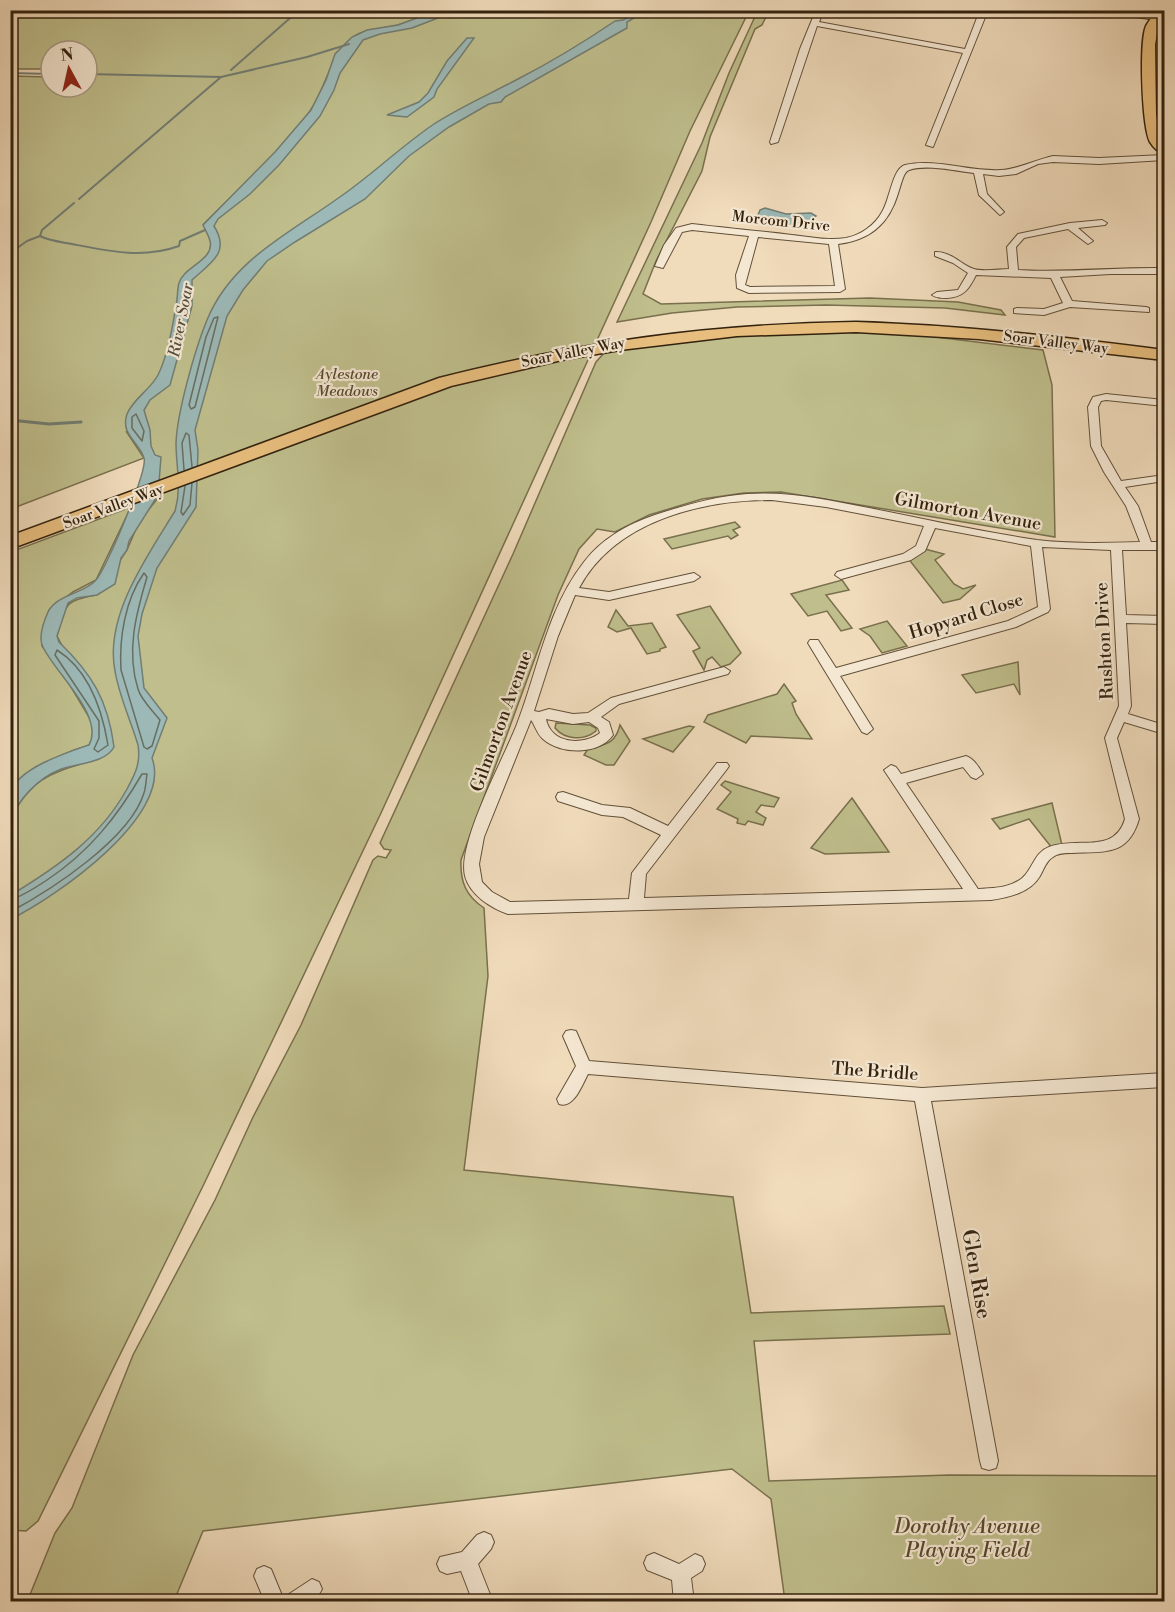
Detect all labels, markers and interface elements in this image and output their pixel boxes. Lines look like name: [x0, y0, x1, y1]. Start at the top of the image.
north arrow: [39, 39, 99, 99]
text: N: [59, 44, 75, 66]
street label: Morcom Drive: [731, 207, 831, 236]
water label: River Soar: [164, 280, 198, 360]
street label: Soar Valley Way: [1002, 327, 1110, 358]
street label: Soar Valley Way: [520, 333, 627, 372]
park label: Aylestone Meadows: [314, 365, 378, 401]
street label: Soar Valley Way: [60, 479, 167, 533]
street label: Gilmorton Avenue: [893, 487, 1043, 536]
street label: Rushton Drive: [1090, 582, 1119, 700]
street label: Hopyard Close: [906, 588, 1026, 645]
street label: Gilmorton Avenue: [465, 647, 538, 795]
street label: The Bridle: [831, 1057, 919, 1086]
street label: Glen Rise: [955, 1227, 997, 1321]
park label: Dorothy Avenue Playing Field: [893, 1514, 1040, 1564]

